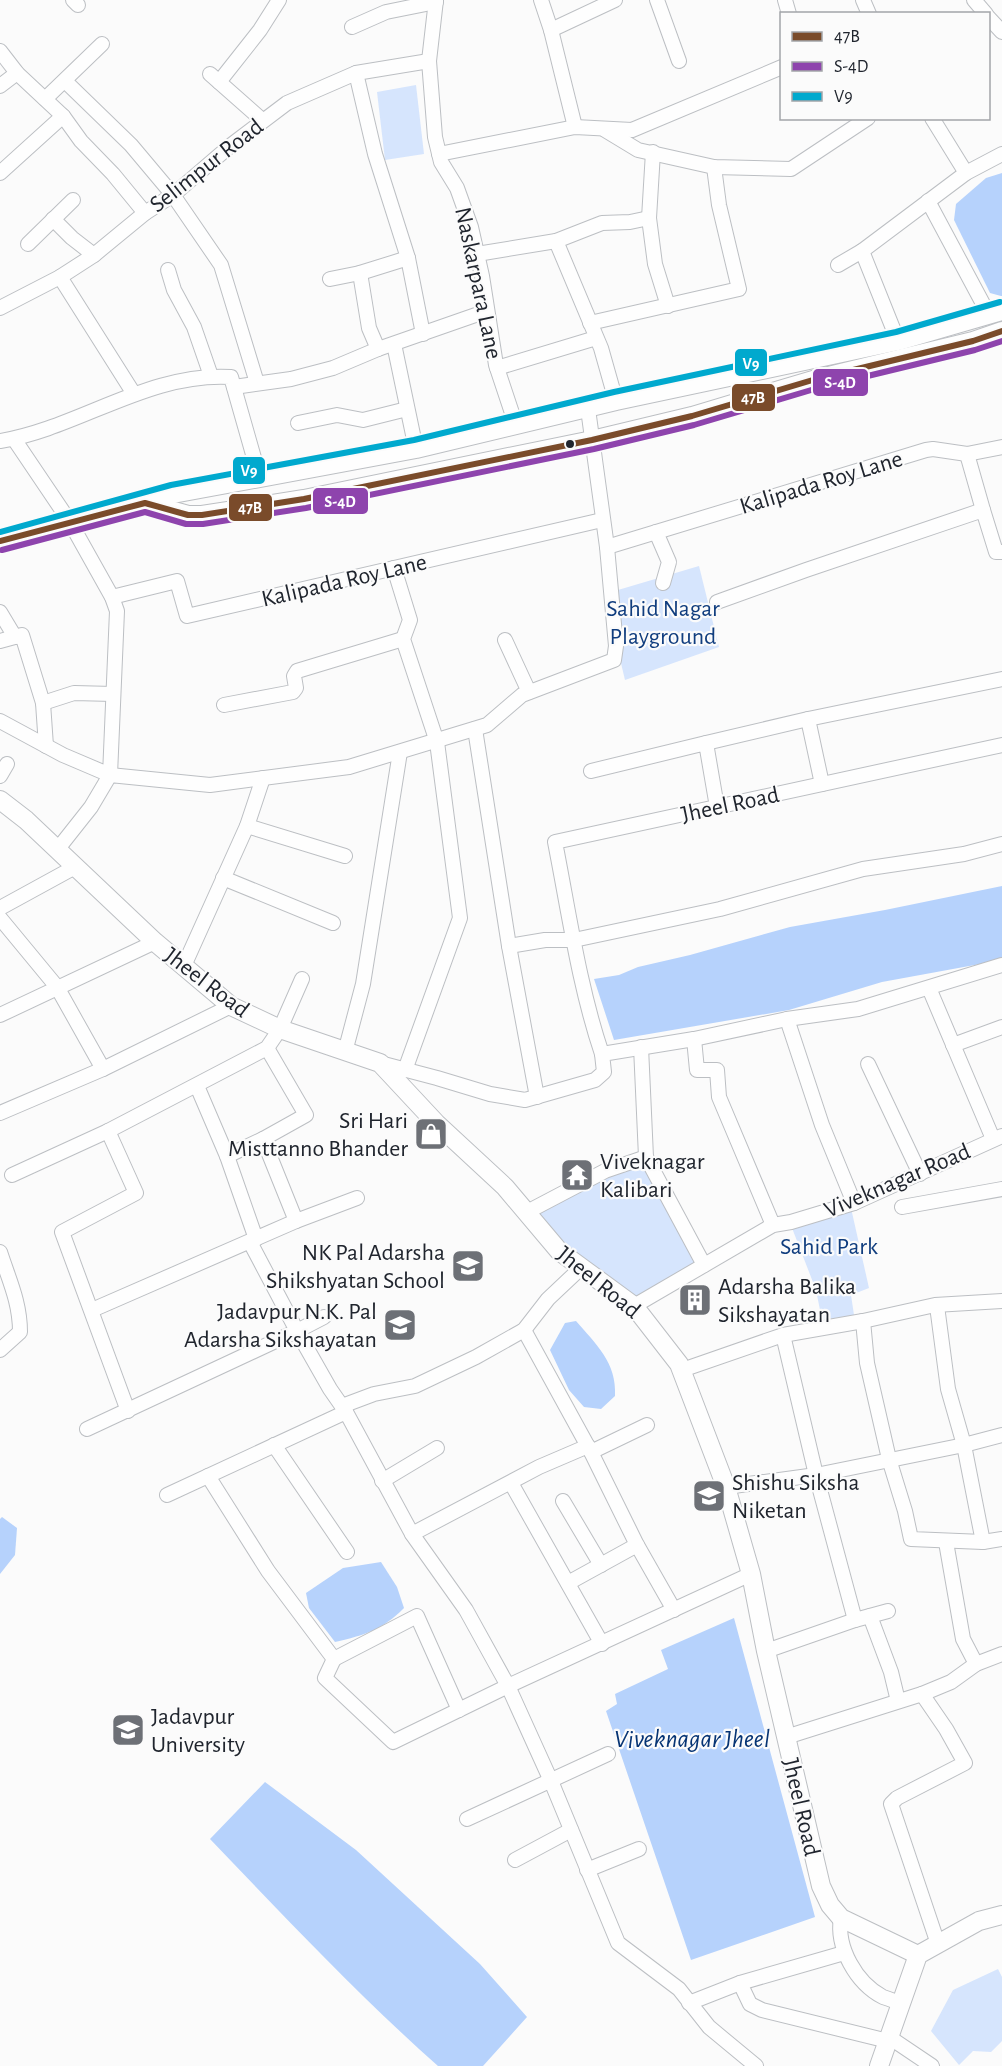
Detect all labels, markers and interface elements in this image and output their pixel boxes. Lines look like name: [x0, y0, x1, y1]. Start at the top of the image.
legend: [780, 12, 990, 120]
text: 47B: [834, 28, 860, 46]
text: S-4D: [834, 58, 868, 76]
text: V9: [834, 88, 853, 106]
street label: Selimpur Road: [145, 114, 268, 217]
street label: Naskarpara Lane: [450, 205, 506, 361]
line badge: V9: [734, 348, 768, 377]
text: V9: [742, 356, 760, 372]
line badge: S-4D: [812, 368, 869, 397]
text: S-4D: [824, 375, 856, 391]
line badge: 47B: [731, 383, 776, 412]
text: 47B: [741, 390, 765, 406]
unlabelled marker: [564, 438, 576, 450]
street label: Kalipada Roy Lane: [737, 447, 906, 519]
line badge: V9: [232, 456, 266, 485]
text: V9: [240, 463, 258, 479]
line badge: S-4D: [312, 487, 369, 515]
line badge: 47B: [228, 493, 273, 522]
text: S-4D: [324, 494, 356, 510]
text: 47B: [238, 500, 262, 516]
street label: Kalipada Roy Lane: [259, 550, 429, 612]
park label: Sahid Nagar Playground: [606, 597, 720, 649]
street label: Jheel Road: [679, 783, 781, 827]
street label: Jheel Road: [159, 943, 253, 1022]
place label: Sri Hari Misttanno Bhander: [228, 1109, 408, 1161]
shop icon: Sri Hari Misttanno Bhander: [413, 1116, 449, 1152]
street label: Viveknagar Road: [821, 1139, 974, 1223]
place label: Viveknagar Kalibari: [600, 1150, 705, 1202]
temple icon: Viveknagar Kalibari: [559, 1157, 595, 1193]
park label: Sahid Park: [780, 1235, 878, 1259]
place label: NK Pal Adarsha Shikshyatan School: [266, 1241, 445, 1293]
street label: Jheel Road: [552, 1242, 645, 1323]
school or university icon: NK Pal Adarsha Shikshyatan School: [450, 1248, 486, 1284]
place label: Adarsha Balika Sikshayatan: [718, 1275, 856, 1327]
building icon: Adarsha Balika Sikshayatan: [677, 1282, 713, 1318]
place label: Jadavpur N.K. Pal Adarsha Sikshayatan: [184, 1300, 377, 1352]
school or university icon: Jadavpur N.K. Pal Adarsha Sikshayatan: [382, 1307, 418, 1343]
place label: Shishu Siksha Niketan: [732, 1471, 859, 1523]
school or university icon: Shishu Siksha Niketan: [691, 1478, 727, 1514]
place label: Jadavpur University: [151, 1705, 245, 1757]
school or university icon: Jadavpur University: [110, 1712, 146, 1748]
water label: Viveknagar Jheel: [614, 1726, 770, 1752]
street label: Jheel Road: [778, 1756, 824, 1858]

